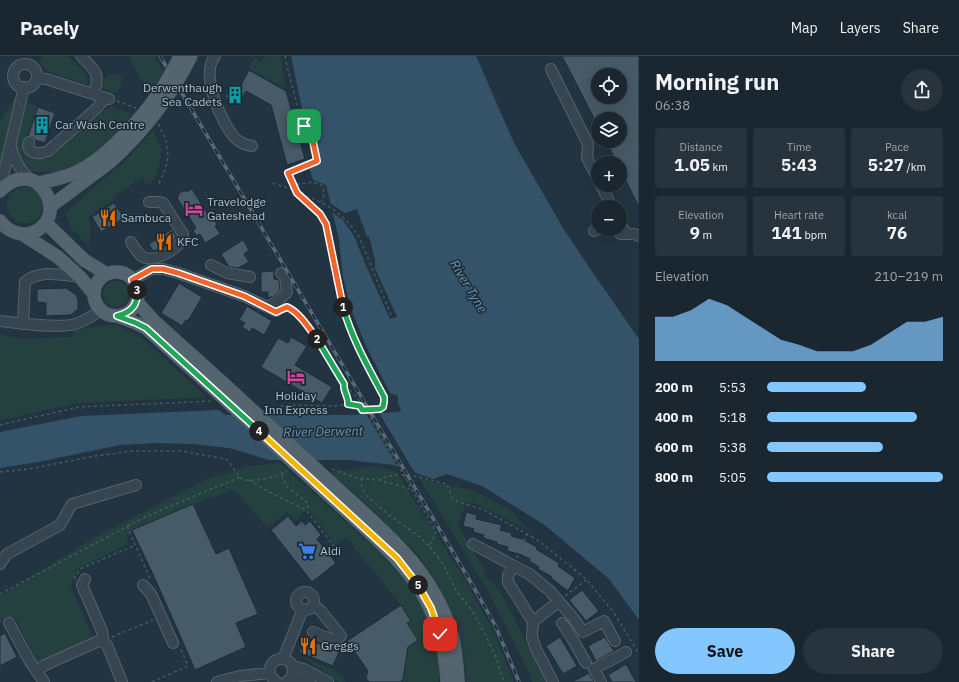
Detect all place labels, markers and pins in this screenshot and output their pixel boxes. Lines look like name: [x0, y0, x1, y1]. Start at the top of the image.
place label: Derwenthaugh Sea Cadets: [143, 80, 222, 109]
building icon: Derwenthaugh Sea Cadets: [225, 85, 245, 105]
pin: [287, 109, 321, 143]
building icon: Car Wash Centre: [32, 115, 52, 135]
place label: Car Wash Centre: [55, 117, 145, 132]
place label: Travelodge Gateshead: [207, 194, 267, 223]
hotel icon: Travelodge Gateshead: [184, 199, 204, 219]
restaurant icon: Sambuca: [98, 208, 118, 228]
place label: Sambuca: [121, 210, 172, 225]
restaurant icon: KFC: [154, 232, 174, 252]
place label: KFC: [177, 234, 199, 249]
pin: 3: [127, 280, 147, 300]
pin: 1: [333, 297, 353, 317]
pin: 2: [307, 329, 327, 349]
hotel icon: Holiday Inn Express: [286, 367, 306, 387]
place label: Holiday Inn Express: [264, 388, 328, 417]
pin: 4: [249, 421, 269, 441]
supermarket icon: Aldi: [297, 541, 317, 561]
place label: Aldi: [320, 543, 341, 558]
pin: 5: [408, 575, 428, 595]
pin: [423, 617, 457, 651]
restaurant icon: Greggs: [298, 636, 318, 656]
place label: Greggs: [321, 638, 359, 653]

